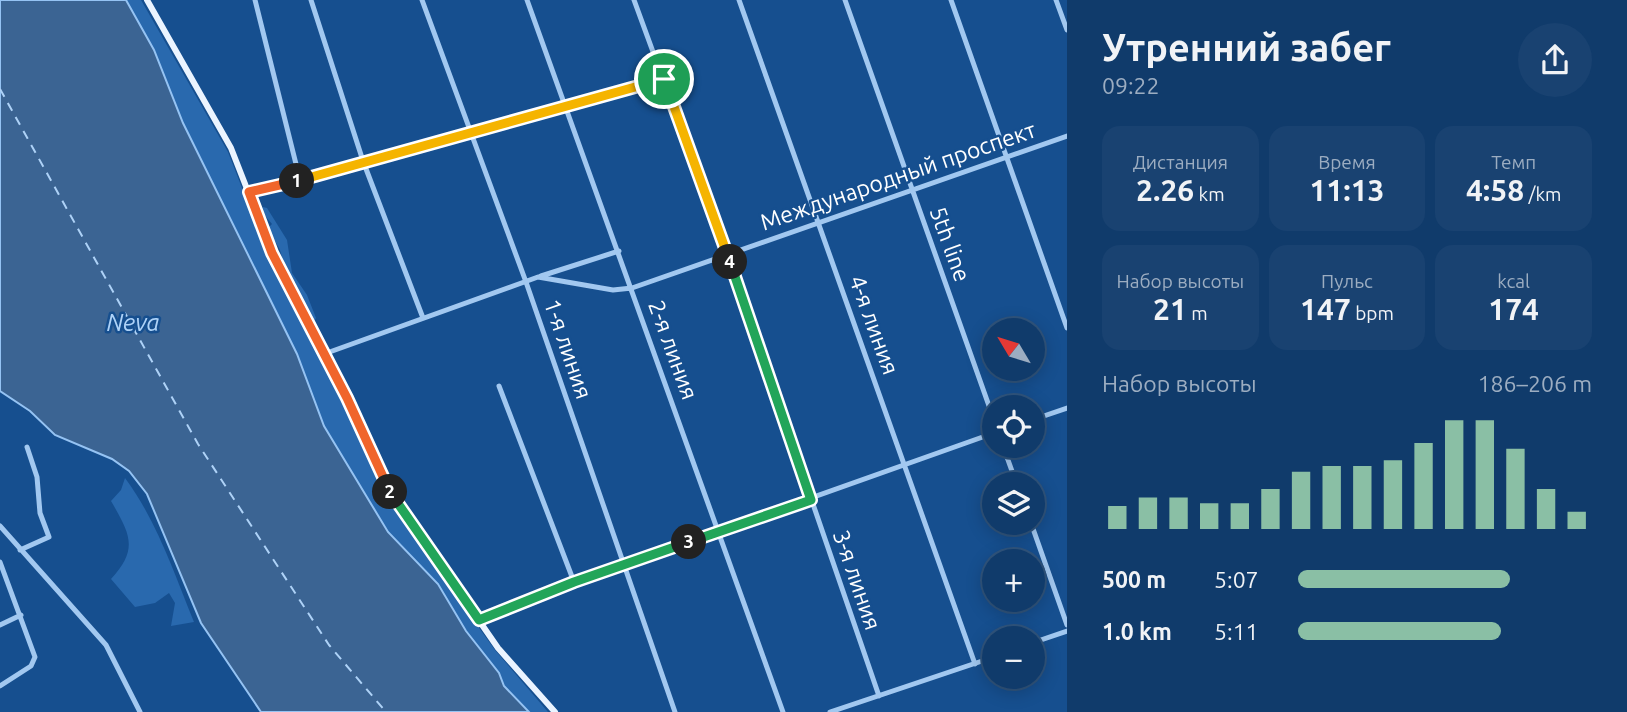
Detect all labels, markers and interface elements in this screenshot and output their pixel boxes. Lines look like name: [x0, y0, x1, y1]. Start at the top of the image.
button: share: [1518, 23, 1592, 97]
text: Утренний забег: [1102, 26, 1391, 68]
pin: [634, 49, 694, 109]
icon: arrive: [645, 60, 683, 98]
text: 09:22: [1102, 73, 1160, 98]
street label: Международный проспект: [757, 117, 1039, 234]
text: Дистанция: [1133, 151, 1228, 173]
text: Время: [1318, 151, 1376, 173]
text: Темп: [1491, 151, 1536, 173]
pin: 1: [280, 164, 314, 198]
text: 1: [291, 169, 302, 191]
text: 2.26: [1136, 173, 1194, 207]
text: 11:13: [1309, 173, 1385, 207]
text: 4:58: [1466, 173, 1524, 207]
text: km: [1194, 183, 1225, 205]
text: /km: [1524, 183, 1561, 205]
street label: 5th line: [925, 203, 976, 285]
pin: 4: [712, 244, 748, 280]
text: 4: [724, 250, 735, 272]
text: Набор высоты: [1116, 270, 1244, 292]
text: Пульс: [1321, 270, 1373, 292]
text: kcal: [1497, 270, 1530, 292]
street label: 4-я линия: [845, 272, 904, 378]
text: 21: [1153, 292, 1187, 326]
text: 147: [1300, 292, 1351, 326]
text: 174: [1488, 292, 1539, 326]
street label: 1-я линия: [540, 296, 597, 402]
street label: 2-я линия: [644, 297, 703, 403]
text: m: [1187, 302, 1208, 324]
text: bpm: [1351, 302, 1394, 324]
water label: Neva: [106, 309, 160, 336]
north arrow: [982, 318, 1045, 382]
map controls: [982, 318, 1045, 689]
text: Набор высоты: [1102, 371, 1257, 396]
text: 186–206 m: [1478, 371, 1592, 396]
button: locate: [982, 395, 1045, 458]
button: layers: [982, 472, 1045, 535]
pin: 2: [372, 475, 408, 510]
text: 2: [384, 480, 395, 502]
pin: 3: [672, 524, 706, 560]
street label: 3-я линия: [829, 527, 886, 633]
text: 3: [683, 530, 694, 552]
button: +: [982, 549, 1045, 612]
text: 500 m: [1102, 567, 1166, 592]
text: 5:07: [1214, 567, 1259, 592]
text: 1.0 km: [1102, 619, 1172, 644]
text: 5:11: [1214, 619, 1259, 644]
button: −: [982, 626, 1045, 689]

